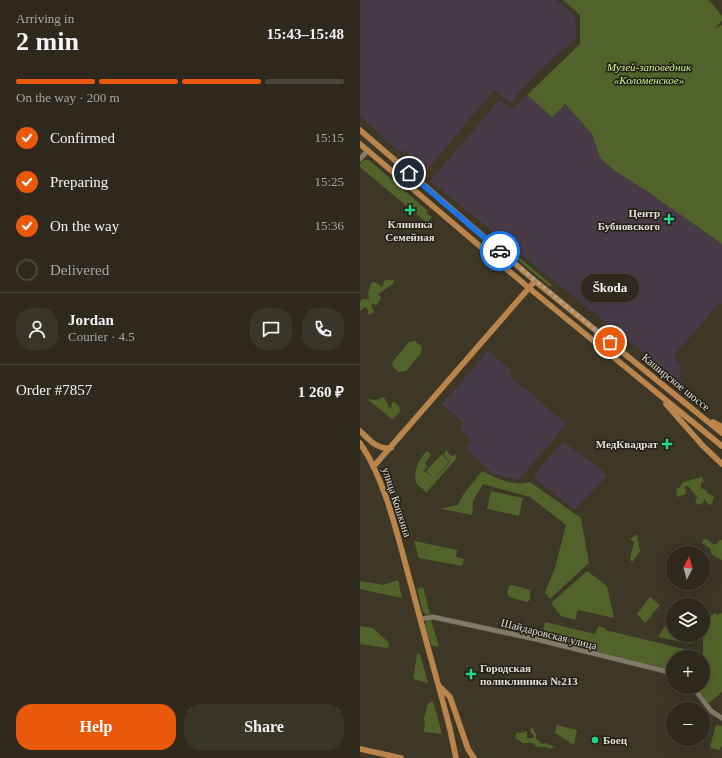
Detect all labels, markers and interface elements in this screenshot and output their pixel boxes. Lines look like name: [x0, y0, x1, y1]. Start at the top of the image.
text: Arriving in: [16, 11, 74, 26]
text: 15:43–15:48: [267, 26, 344, 42]
text: 2 min: [16, 27, 79, 56]
park label: Музей-заповедник «Коломенское»: [606, 61, 692, 86]
text: On the way · 200 m: [16, 90, 120, 105]
icon: check: [16, 127, 38, 149]
text: Confirmed: [50, 130, 115, 146]
text: 15:15: [314, 130, 344, 145]
pin: [392, 156, 426, 190]
icon: home: [398, 162, 420, 184]
icon: check: [16, 171, 38, 193]
text: Preparing: [50, 174, 108, 190]
text: 15:25: [314, 174, 344, 189]
marker: Клиника Семейная: [404, 204, 416, 216]
place label: Центр Бубновского: [598, 207, 660, 232]
marker: Центр Бубновского: [663, 213, 675, 225]
icon: check: [16, 215, 38, 237]
text: On the way: [50, 218, 119, 234]
text: 15:36: [314, 218, 344, 233]
place label: Клиника Семейная: [385, 218, 435, 243]
courier: [480, 231, 520, 271]
icon: car: [489, 240, 511, 262]
text: Delivered: [50, 262, 109, 278]
callout: Škoda: [581, 274, 639, 302]
text: Škoda: [593, 280, 627, 295]
button: person: [16, 308, 58, 350]
button: chat: [250, 308, 292, 350]
button: phone: [302, 308, 344, 350]
text: Jordan: [68, 312, 114, 328]
pin: [593, 325, 627, 359]
text: Courier · 4.5: [68, 329, 135, 344]
icon: bag: [599, 331, 621, 353]
street label: Каширское шоссе: [640, 351, 712, 413]
text: Order #7857: [16, 382, 92, 398]
text: 1 260 ₽: [298, 384, 344, 400]
place label: МедКвадрат: [596, 438, 659, 450]
marker: МедКвадрат: [661, 438, 673, 450]
street label: улица Кошкина: [380, 466, 414, 539]
north arrow: [666, 546, 710, 590]
map controls: [666, 546, 710, 746]
button: layers: [666, 598, 710, 642]
street label: Шайдаровская улица: [500, 616, 598, 652]
button: +: [666, 650, 710, 694]
place label: Городская поликлиника №213: [480, 662, 578, 687]
marker: Городская поликлиника №213: [465, 668, 477, 680]
button: −: [666, 702, 710, 746]
button: Help: [16, 704, 176, 750]
button: Share: [184, 704, 344, 750]
place label: Боец: [603, 734, 628, 746]
marker: Боец: [590, 735, 600, 745]

